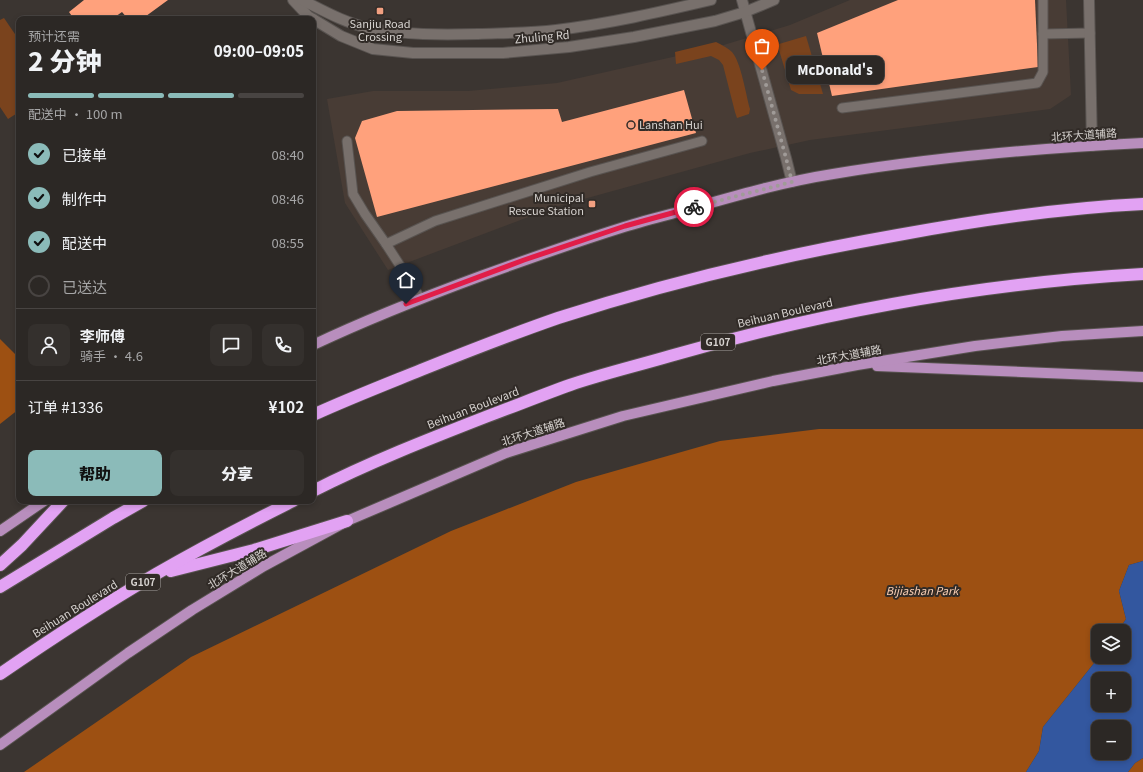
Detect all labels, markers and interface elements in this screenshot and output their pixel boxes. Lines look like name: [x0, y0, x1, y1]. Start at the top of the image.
marker: Sanjiu Road Crossing: [375, 6, 385, 16]
place label: Sanjiu Road Crossing: [350, 15, 410, 44]
text: 预计还需: [28, 26, 80, 45]
street label: Zhuling Rd: [514, 26, 570, 46]
pin: [745, 29, 779, 70]
icon: bag: [751, 35, 773, 57]
text: 09:00–09:05: [214, 40, 304, 61]
text: 2 分钟: [28, 41, 102, 78]
callout: McDonald's: [786, 56, 884, 84]
text: McDonald's: [797, 60, 873, 79]
text: 配送中 · 100 m: [28, 104, 122, 123]
place label: Lanshan Hui: [639, 116, 703, 132]
marker: Lanshan Hui: [626, 120, 636, 130]
street label: 北环大道辅路: [1050, 124, 1117, 144]
icon: check: [28, 143, 50, 165]
text: 已接单: [62, 144, 107, 165]
text: 08:40: [272, 145, 304, 164]
icon: check: [28, 187, 50, 209]
courier: [674, 187, 714, 227]
text: 制作中: [62, 188, 107, 209]
text: 08:46: [272, 189, 304, 208]
place label: Municipal Rescue Station: [508, 189, 584, 218]
icon: bike: [683, 196, 705, 218]
marker: Municipal Rescue Station: [587, 199, 597, 209]
icon: check: [28, 231, 50, 253]
text: 配送中: [62, 232, 107, 253]
text: 08:55: [272, 233, 304, 252]
pin: [389, 263, 423, 304]
icon: home: [395, 269, 417, 291]
text: 已送达: [62, 276, 107, 297]
street label: Beihuan Boulevard: [735, 293, 834, 331]
button: person: [28, 324, 70, 366]
button: chat: [210, 324, 252, 366]
button: phone: [262, 324, 304, 366]
text: 李师傅: [80, 325, 125, 346]
road number: G107: [701, 334, 735, 350]
street label: 北环大道辅路: [815, 340, 883, 368]
text: 骑手 · 4.6: [80, 346, 143, 365]
street label: Beihuan Boulevard: [424, 382, 521, 432]
text: 订单 #1336: [28, 396, 103, 417]
text: ¥102: [269, 396, 304, 417]
street label: 北环大道辅路: [499, 413, 567, 449]
button: 帮助: [28, 450, 162, 496]
button: 分享: [170, 450, 304, 496]
street label: 北环大道辅路: [204, 544, 269, 592]
road number: G107: [126, 574, 160, 590]
street label: Beihuan Boulevard: [29, 576, 120, 641]
park label: Bijiashan Park: [886, 582, 960, 598]
map controls: [1091, 624, 1131, 760]
button: layers: [1091, 624, 1131, 664]
button: +: [1091, 672, 1131, 712]
button: −: [1091, 720, 1131, 760]

